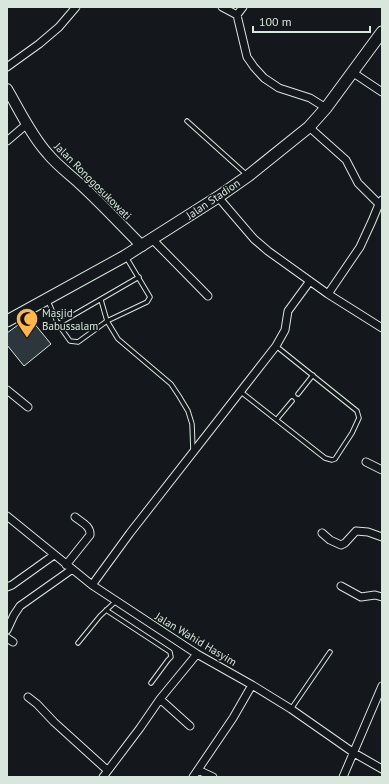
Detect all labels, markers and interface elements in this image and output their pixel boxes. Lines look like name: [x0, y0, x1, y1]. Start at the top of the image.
scale bar: [253, 8, 370, 34]
text: 100 m: [259, 14, 292, 29]
street label: Jalan Ronggosukowati: [51, 139, 135, 223]
street label: Jalan Stadion: [183, 176, 243, 223]
mosque icon: Masjid Babussalam: [14, 306, 40, 339]
place label: Masjid Babussalam: [42, 306, 98, 333]
street label: Jalan Wahid Hasyim: [152, 609, 239, 669]

